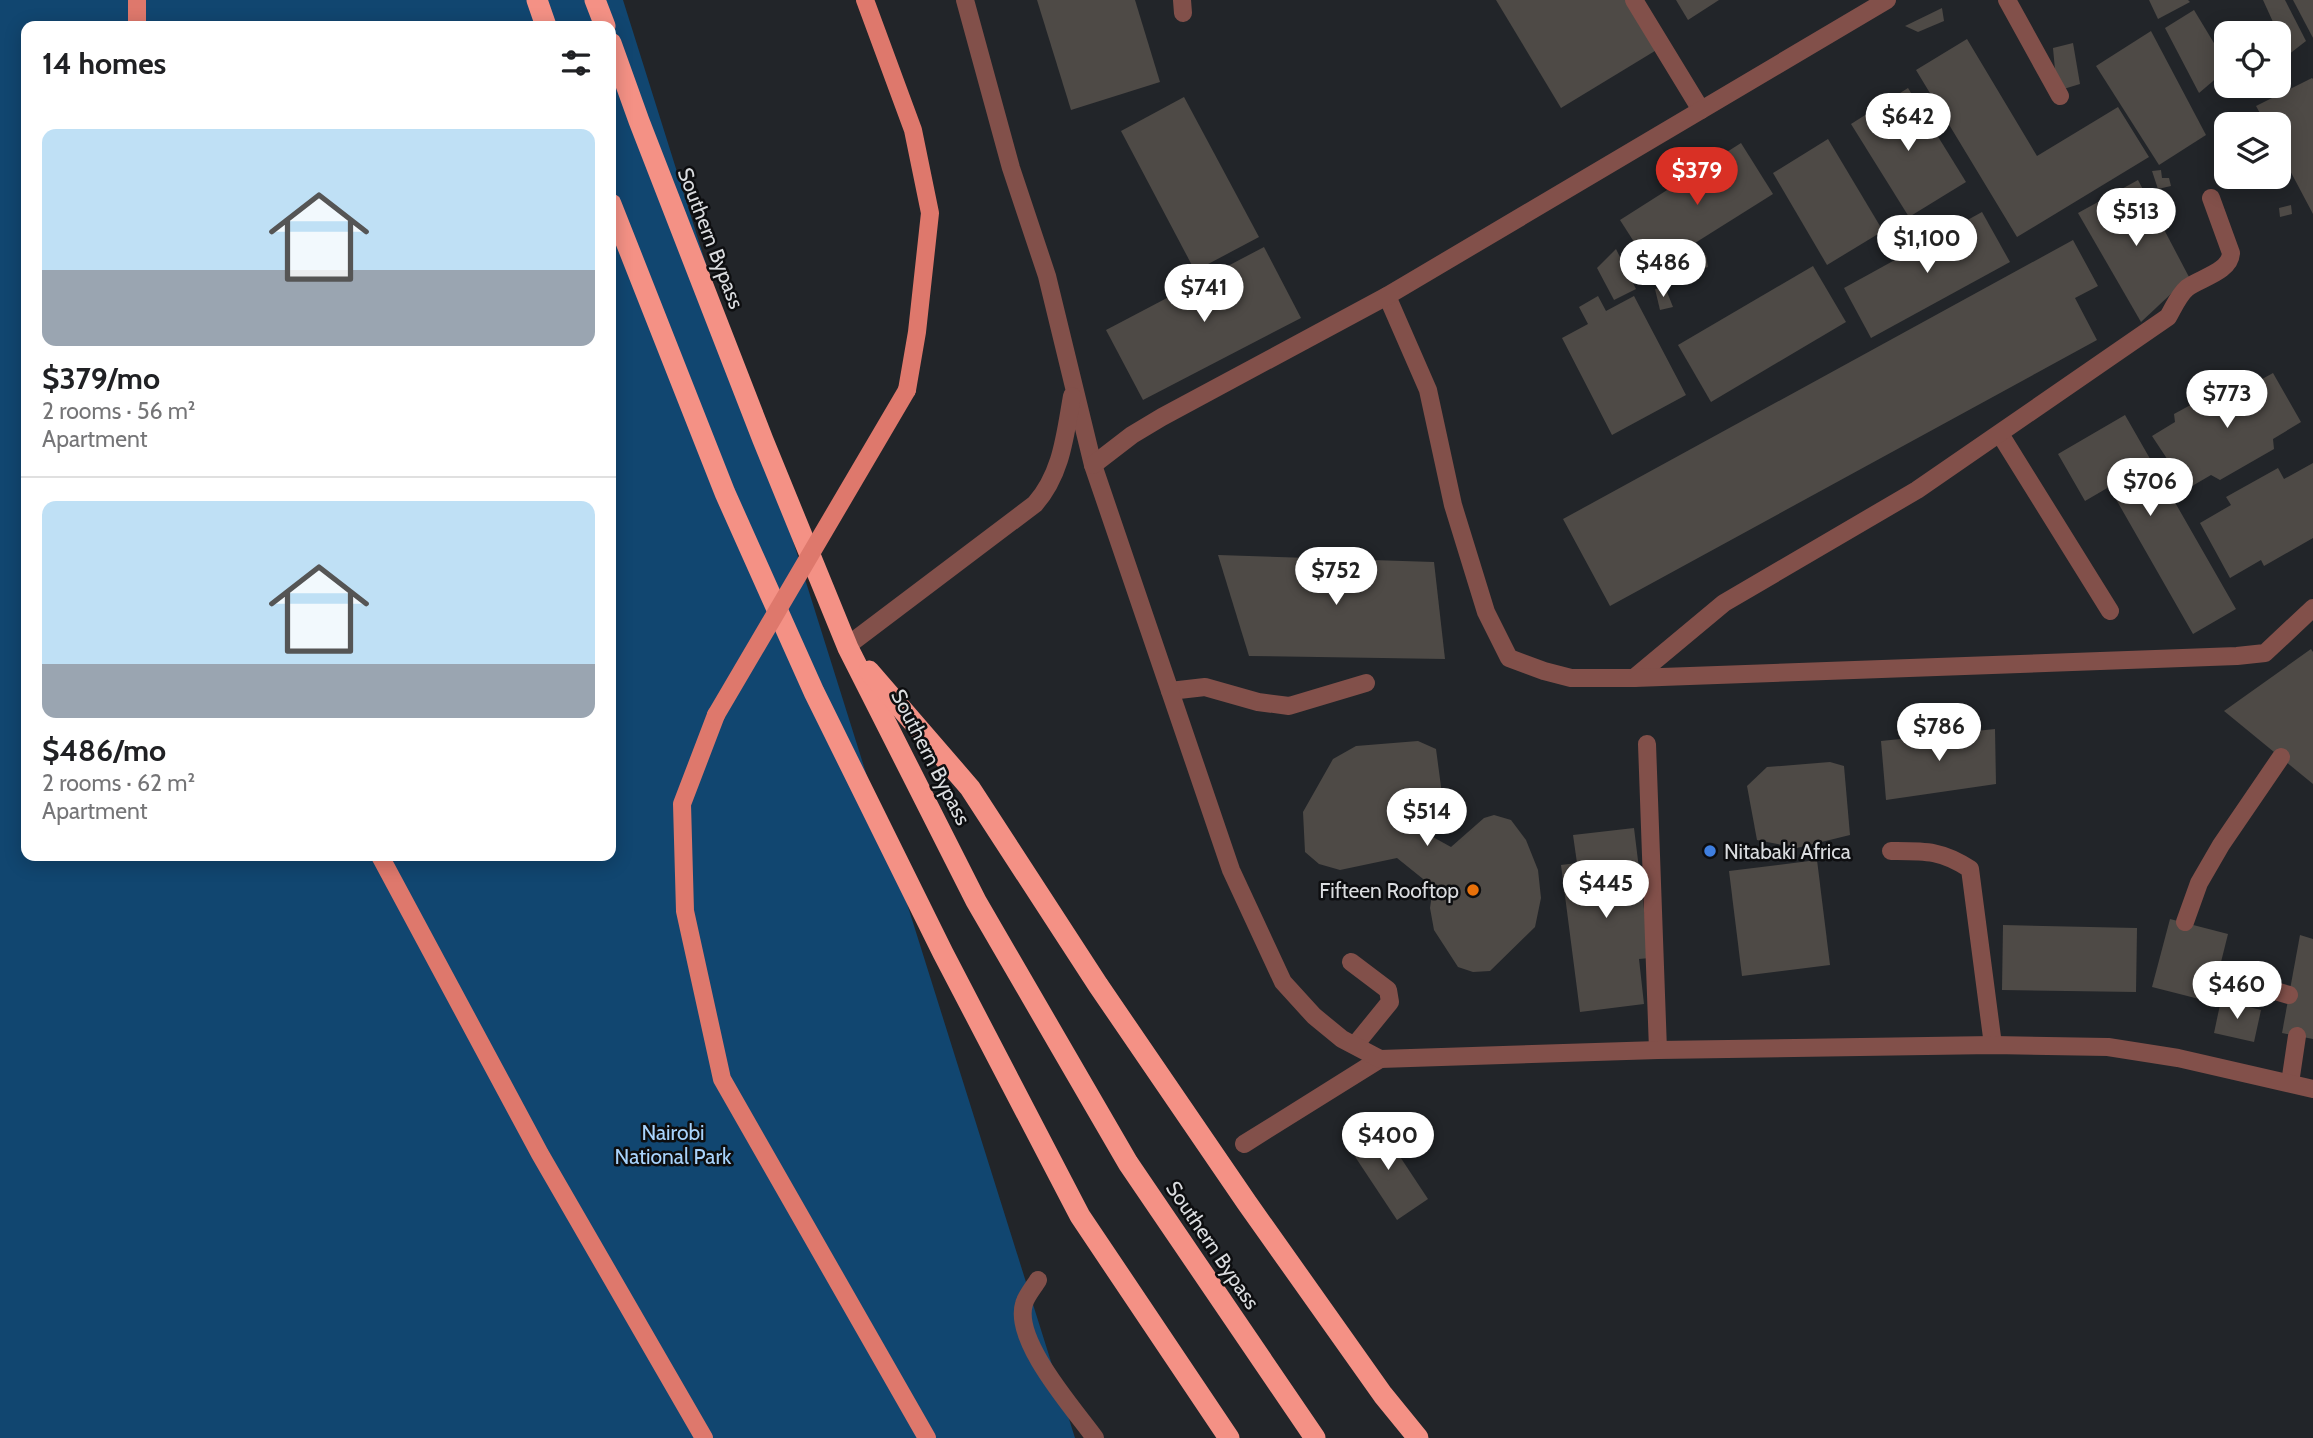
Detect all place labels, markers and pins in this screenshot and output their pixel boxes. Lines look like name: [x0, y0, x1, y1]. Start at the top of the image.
pin: $642: [1867, 94, 1949, 153]
pin: $379: [1656, 148, 1738, 207]
pin: $513: [2095, 188, 2177, 248]
pin: $1,100: [1870, 216, 1984, 275]
pin: $486: [1622, 240, 1704, 299]
pin: $741: [1163, 264, 1245, 324]
pin: $773: [2186, 370, 2268, 430]
pin: $706: [2109, 458, 2191, 518]
pin: $752: [1295, 548, 1377, 607]
pin: $786: [1898, 704, 1980, 763]
pin: $514: [1386, 788, 1468, 848]
place label: Nitabaki Africa: [1724, 839, 1851, 864]
marker: Nitabaki Africa: [1702, 843, 1718, 859]
pin: $445: [1565, 860, 1647, 920]
place label: Fifteen Rooftop: [1319, 878, 1459, 903]
marker: Fifteen Rooftop: [1465, 882, 1481, 898]
pin: $460: [2196, 962, 2278, 1021]
pin: $400: [1347, 1112, 1429, 1172]

